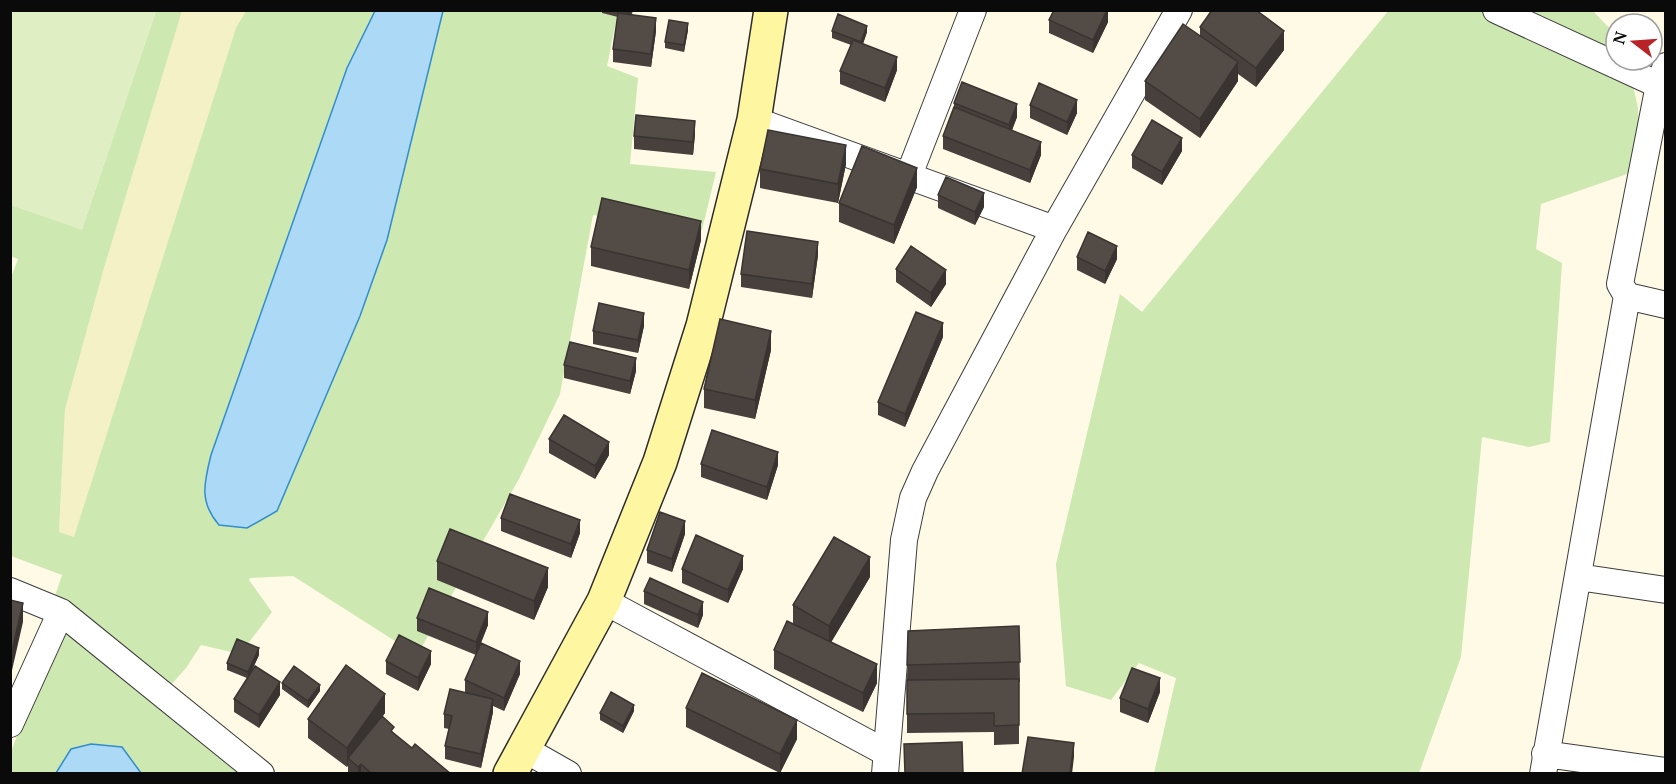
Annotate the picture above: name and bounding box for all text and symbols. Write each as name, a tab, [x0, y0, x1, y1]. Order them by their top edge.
north arrow	[1604, 12, 1664, 72]
text: N	[1607, 29, 1632, 47]

